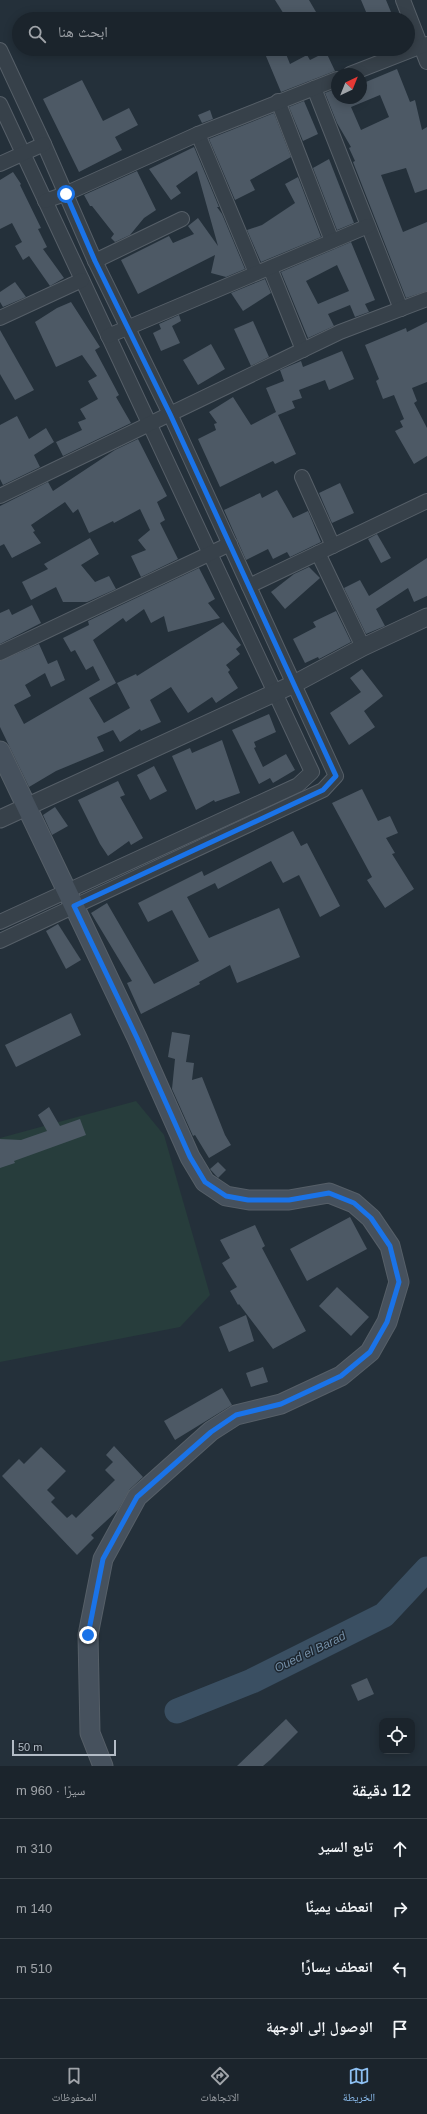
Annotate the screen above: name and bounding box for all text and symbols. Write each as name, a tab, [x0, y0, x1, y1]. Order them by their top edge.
search box	[12, 12, 415, 56]
icon: search	[26, 23, 48, 45]
text: ابحث هنا	[58, 23, 108, 40]
north arrow	[331, 68, 367, 104]
route start	[57, 185, 75, 203]
route end	[79, 1626, 97, 1644]
water label: Oued el Barad	[272, 1629, 348, 1675]
map controls	[379, 1718, 415, 1754]
button: locate	[379, 1718, 415, 1754]
scale bar	[12, 1738, 116, 1757]
text: 50 m	[18, 1741, 42, 1753]
text: 12 دقيقة	[352, 1781, 411, 1800]
text: سيرًا · 960 m	[16, 1783, 85, 1798]
text: تابع السير	[319, 1838, 373, 1855]
icon: ahead	[389, 1838, 411, 1860]
text: 310 m	[16, 1841, 52, 1856]
text: انعطف يمينًا	[305, 1898, 373, 1915]
icon: right	[389, 1898, 411, 1920]
text: 140 m	[16, 1901, 52, 1916]
text: انعطف يسارًا	[301, 1958, 373, 1975]
icon: left	[389, 1958, 411, 1980]
text: 510 m	[16, 1961, 52, 1976]
text: الوصول إلى الوجهة	[266, 2018, 373, 2035]
icon: arrive	[389, 2018, 411, 2040]
tab: المحفوظات	[52, 2065, 97, 2108]
tab: الاتجاهات	[200, 2065, 239, 2108]
tab: الخريطة	[343, 2065, 375, 2108]

